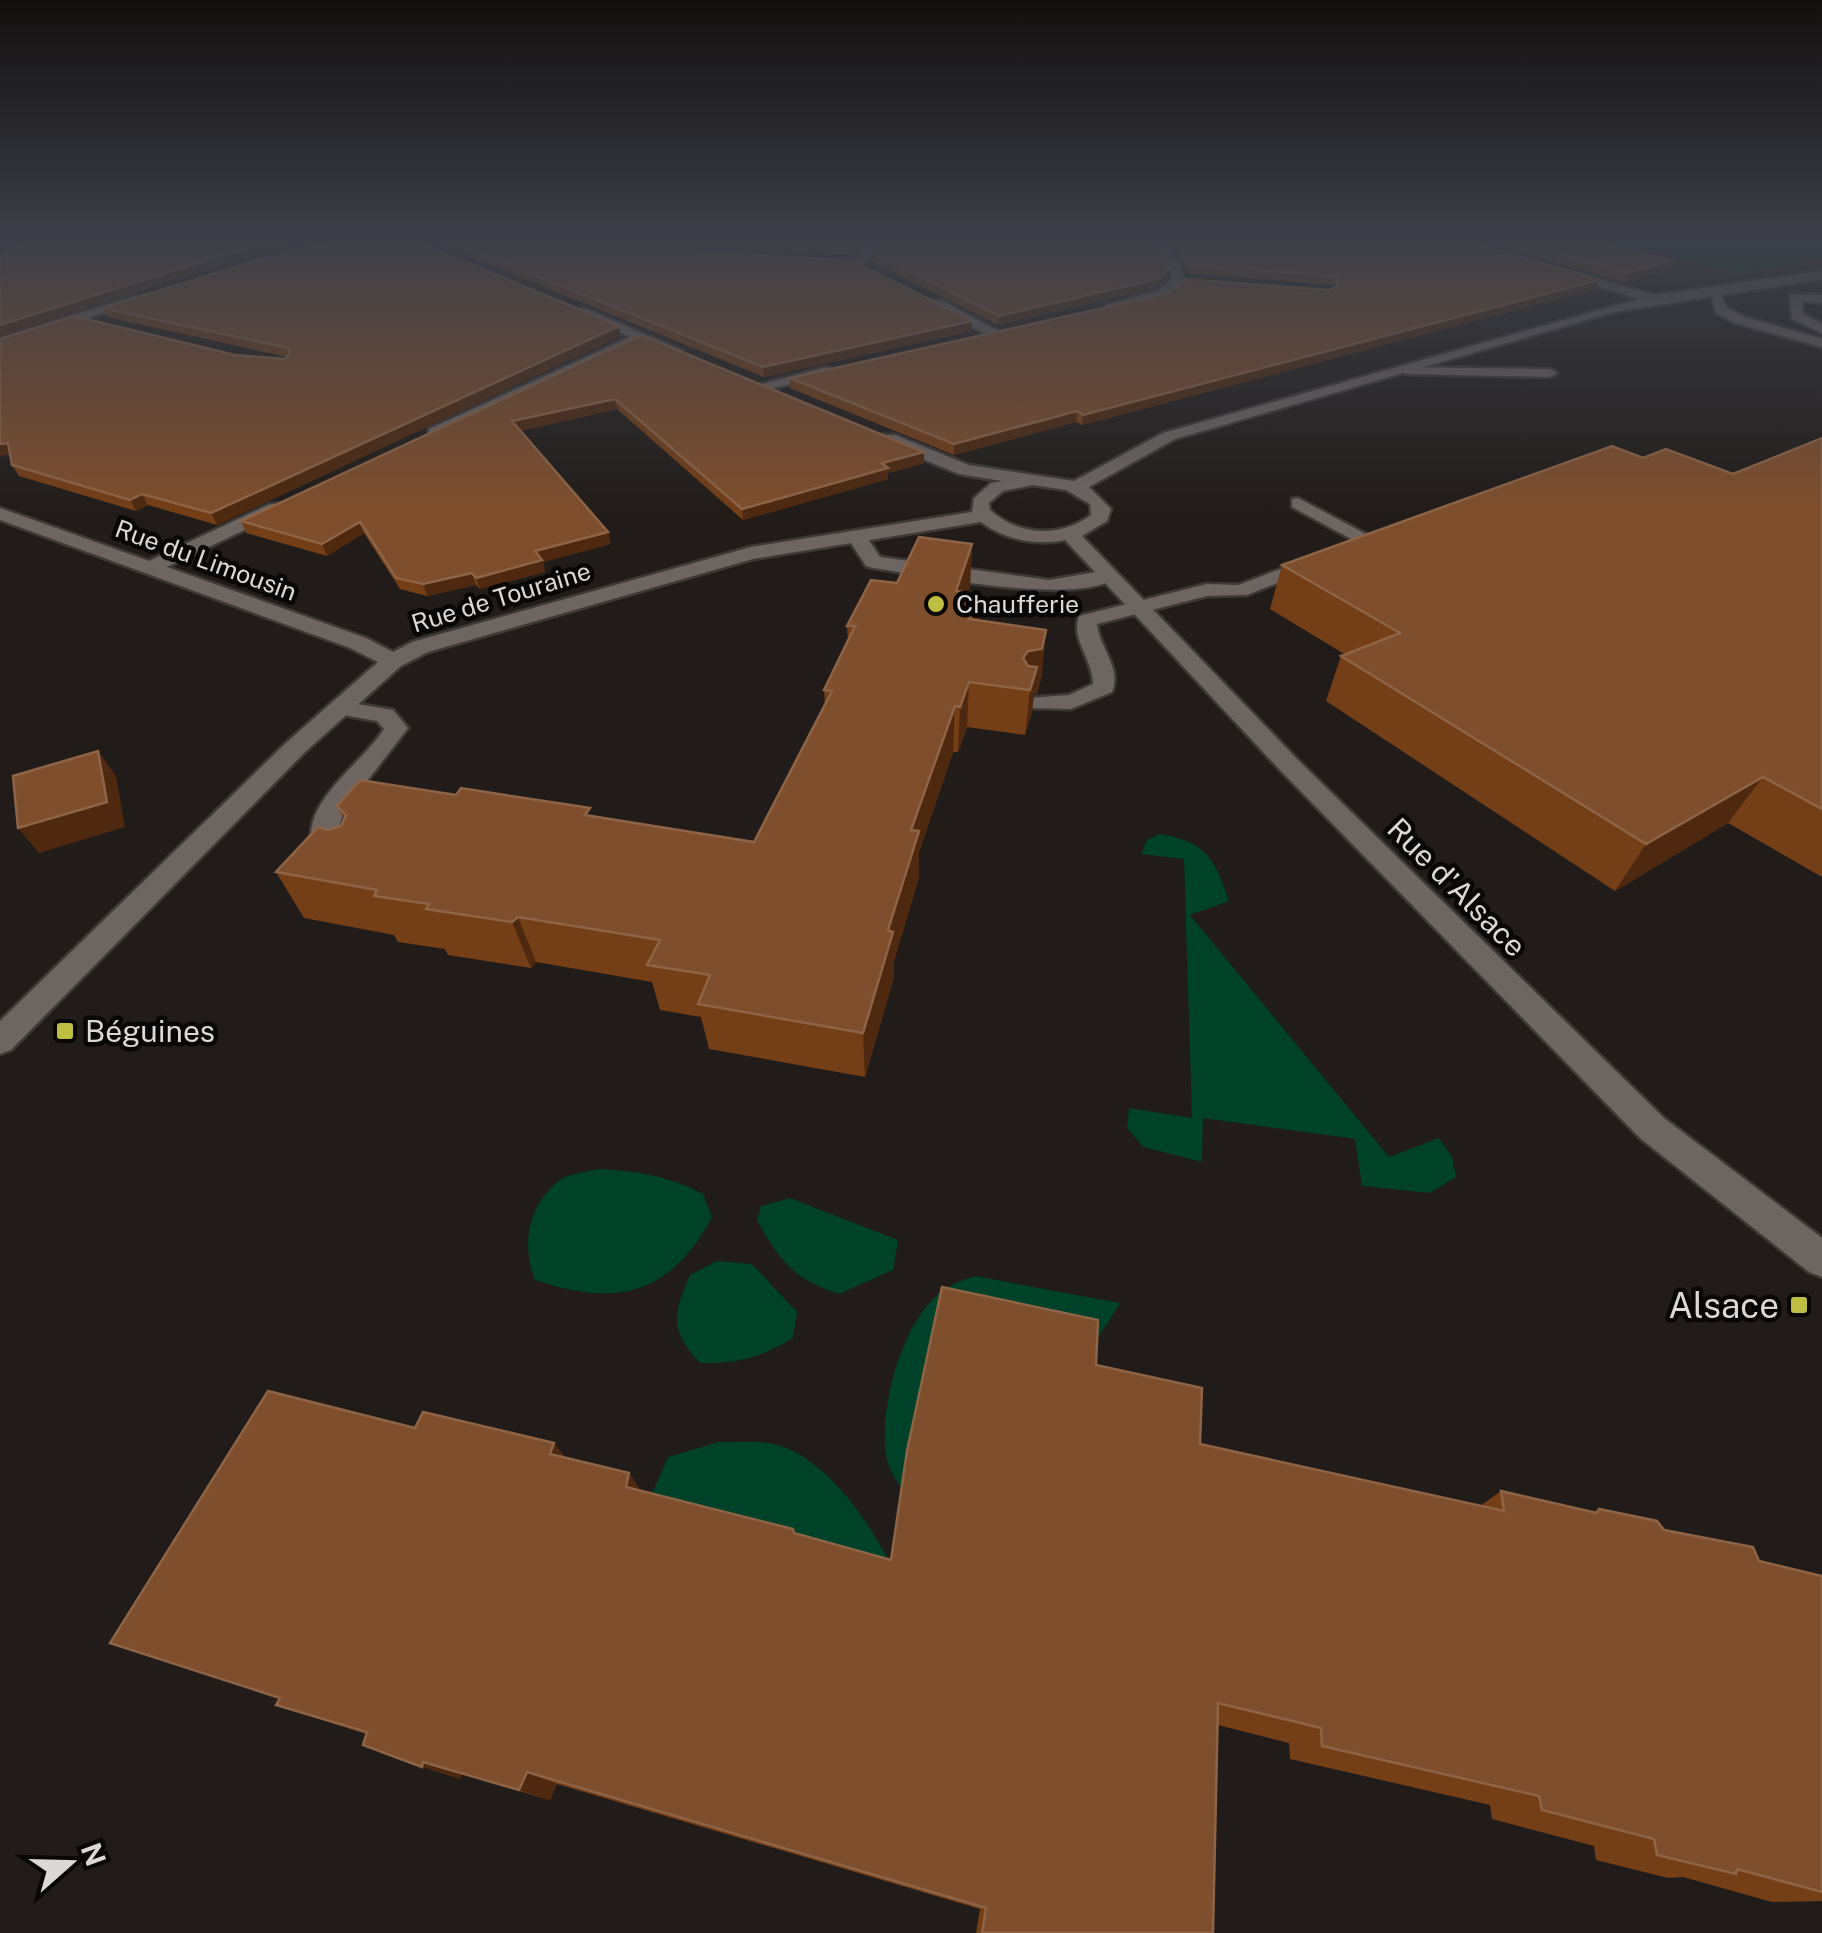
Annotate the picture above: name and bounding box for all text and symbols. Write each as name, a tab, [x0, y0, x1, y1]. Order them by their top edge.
street label: Rue du Limousin	[111, 513, 301, 607]
street label: Rue de Touraine	[408, 555, 594, 639]
place label: Chaufferie	[956, 589, 1079, 619]
marker: Chaufferie	[925, 593, 947, 615]
street label: Rue d'Alsace	[1380, 810, 1534, 964]
place label: Béguines	[85, 1013, 215, 1049]
marker: Béguines	[54, 1020, 76, 1042]
place label: Alsace	[1668, 1285, 1779, 1326]
marker: Alsace	[1788, 1294, 1810, 1316]
north arrow	[20, 1813, 120, 1913]
text: N	[75, 1838, 113, 1870]

